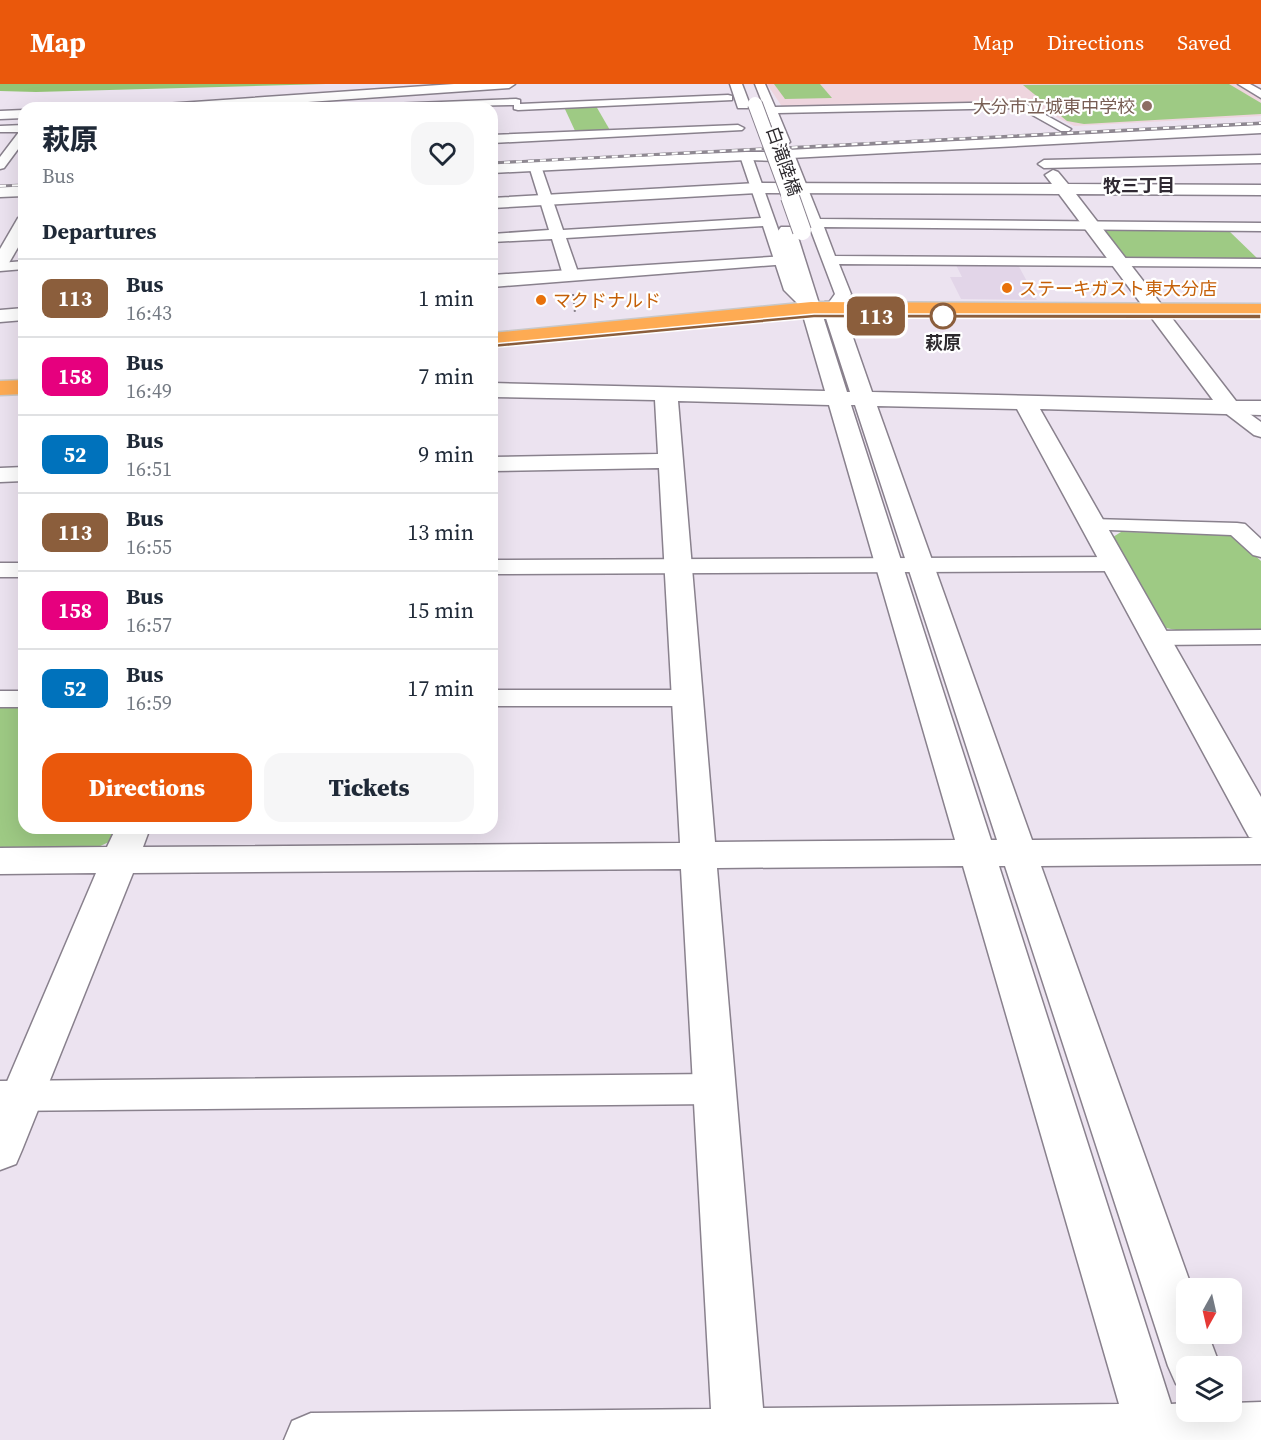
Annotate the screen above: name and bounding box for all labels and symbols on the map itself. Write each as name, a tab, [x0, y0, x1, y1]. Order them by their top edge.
place label: 大分市立城東中学校	[973, 94, 1135, 119]
marker: 大分市立城東中学校	[1140, 99, 1154, 113]
street label: 白滝陸橋	[760, 123, 808, 199]
district label: 牧三丁目	[1103, 173, 1175, 198]
place label: ステーキガスト東大分店	[1019, 276, 1217, 301]
marker: ステーキガスト東大分店	[1000, 281, 1014, 295]
place label: マクドナルド	[553, 288, 661, 313]
marker: マクドナルド	[534, 293, 548, 307]
line badge: 113	[842, 296, 910, 336]
marker: 萩原	[930, 303, 956, 329]
place label: 萩原	[925, 330, 961, 355]
north arrow	[1176, 1278, 1242, 1344]

